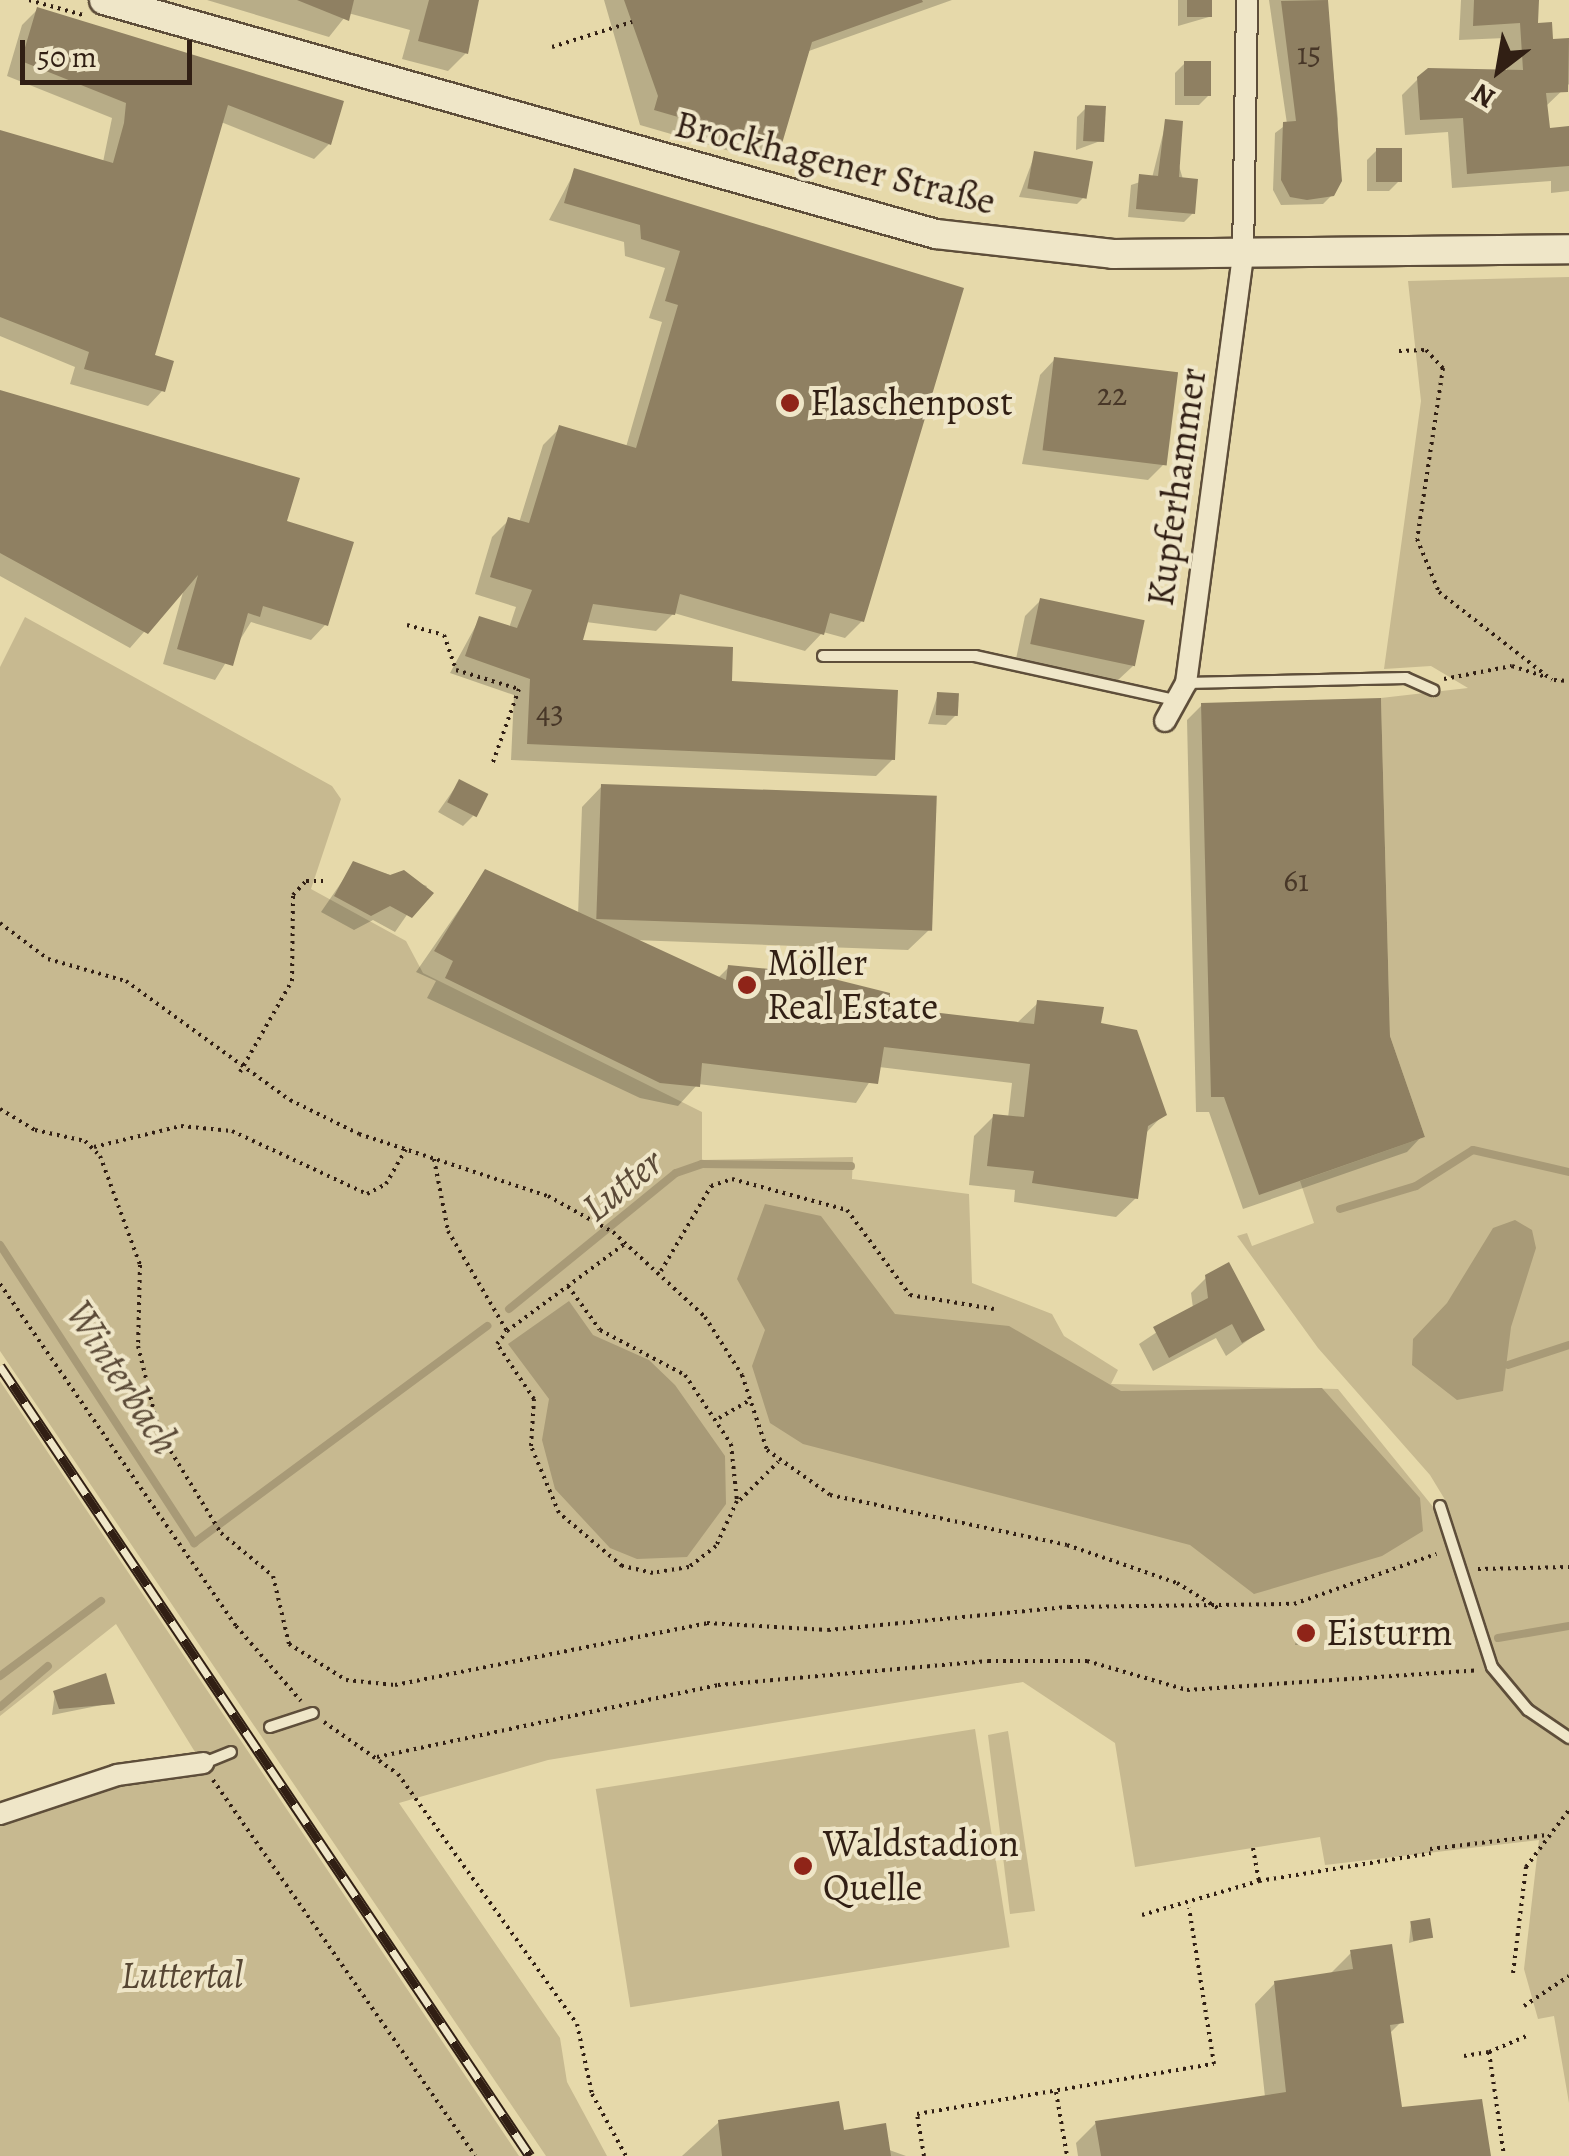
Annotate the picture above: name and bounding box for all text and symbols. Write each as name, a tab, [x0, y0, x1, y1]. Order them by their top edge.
scale bar	[25, 20, 198, 82]
north arrow	[1449, 20, 1549, 120]
house number: 15	[1297, 34, 1321, 72]
text: 50 m	[37, 37, 97, 77]
text: N	[1465, 74, 1502, 117]
street label: Brockhagener Straße	[670, 101, 1000, 225]
street label: Kupferhammer	[1138, 365, 1216, 609]
house number: 22	[1097, 375, 1127, 413]
place label: Flaschenpost	[810, 380, 1013, 426]
marker: Flaschenpost	[779, 392, 801, 414]
house number: 43	[536, 693, 564, 731]
house number: 61	[1283, 861, 1309, 899]
place label: Möller Real Estate	[767, 940, 938, 1030]
marker: Möller Real Estate	[736, 974, 758, 996]
water label: Lutter	[572, 1138, 672, 1232]
water label: Winterbach	[55, 1292, 189, 1464]
place label: Eisturm	[1326, 1610, 1453, 1656]
marker: Eisturm	[1295, 1622, 1317, 1644]
place label: Waldstadion Quelle	[823, 1821, 1019, 1910]
marker: Waldstadion Quelle	[792, 1855, 814, 1877]
park label: Luttertal	[121, 1953, 243, 1999]

